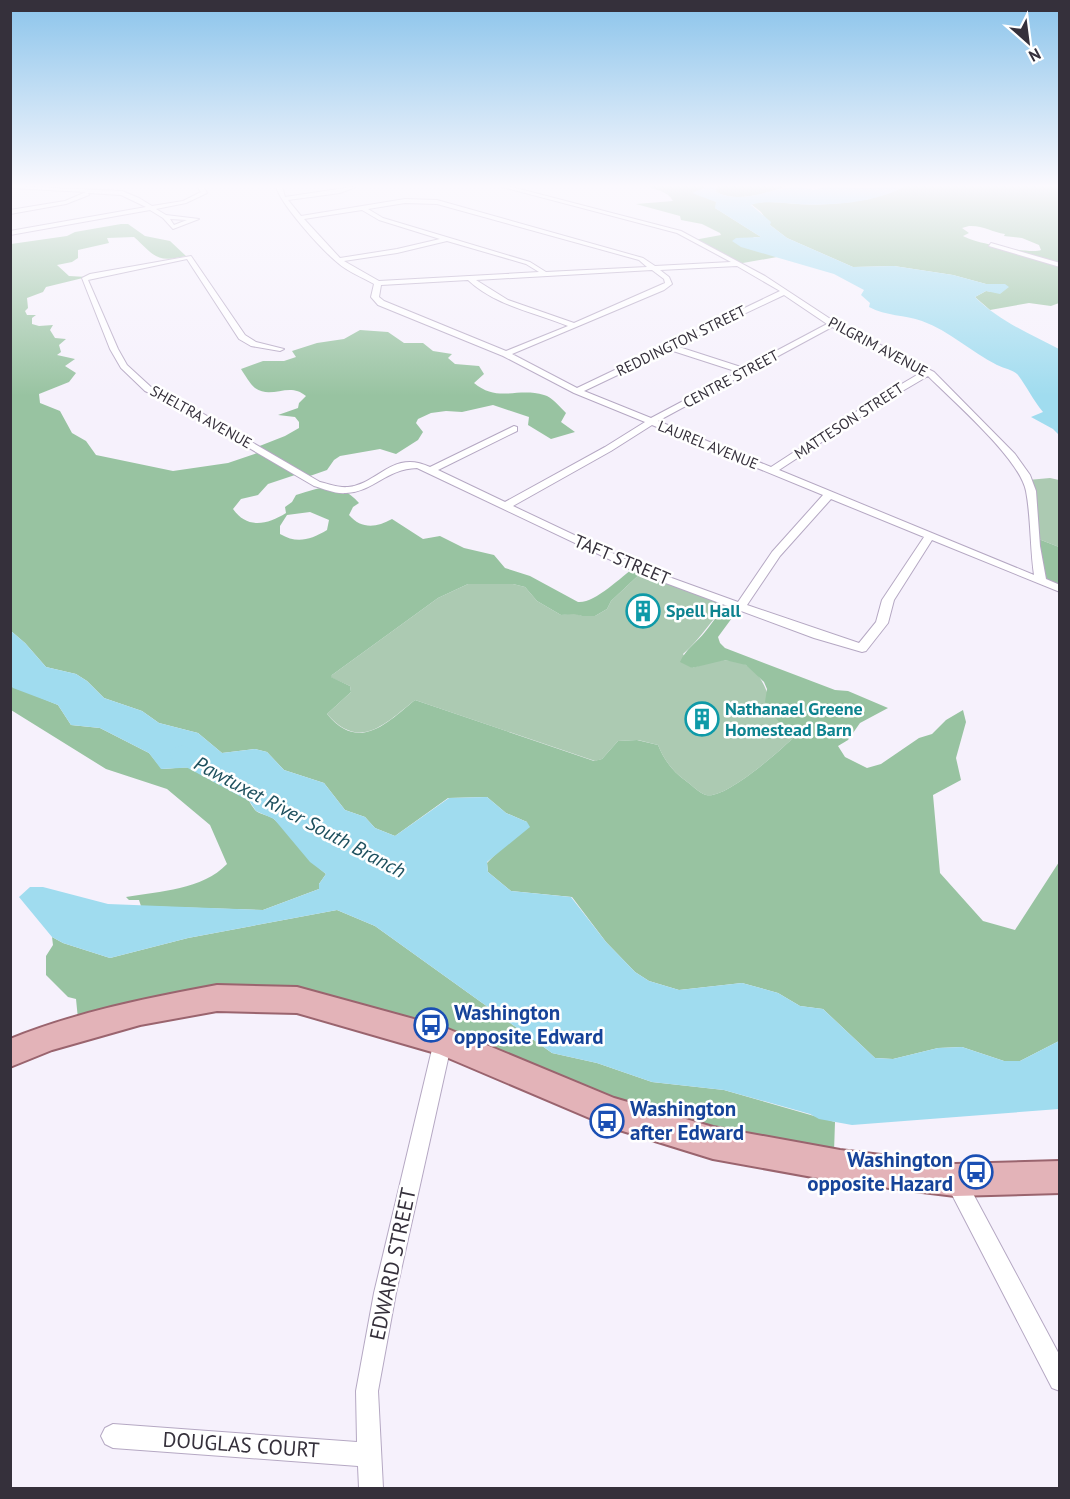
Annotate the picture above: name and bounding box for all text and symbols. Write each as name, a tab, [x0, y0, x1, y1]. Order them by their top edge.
north arrow	[998, 12, 1058, 72]
text: N	[1026, 44, 1044, 67]
street label: REDDINGTON STREET	[613, 301, 749, 380]
street label: PILGRIM AVENUE	[825, 312, 931, 381]
street label: CENTRE STREET	[680, 345, 782, 412]
street label: MATTESON STREET	[790, 378, 908, 463]
street label: SHELTRA AVENUE	[147, 381, 255, 452]
street label: LAUREL AVENUE	[655, 416, 761, 473]
street label: TAFT STREET	[571, 529, 674, 590]
building icon: Spell Hall	[625, 593, 661, 629]
place label: Spell Hall	[666, 599, 741, 622]
place label: Nathanael Greene Homestead Barn	[725, 697, 863, 741]
building icon: Nathanael Greene Homestead Barn	[684, 701, 720, 737]
water label: Pawtuxet River South Branch	[190, 750, 410, 884]
place label: Washington opposite Edward	[454, 999, 603, 1050]
bus stop icon: Washington opposite Edward	[413, 1007, 449, 1043]
place label: Washington after Edward	[630, 1095, 744, 1146]
bus stop icon: Washington after Edward	[589, 1103, 625, 1139]
place label: Washington opposite Hazard	[807, 1146, 953, 1197]
bus stop icon: Washington opposite Hazard	[958, 1154, 994, 1190]
street label: EDWARD STREET	[363, 1185, 422, 1342]
street label: DOUGLAS COURT	[162, 1426, 321, 1463]

